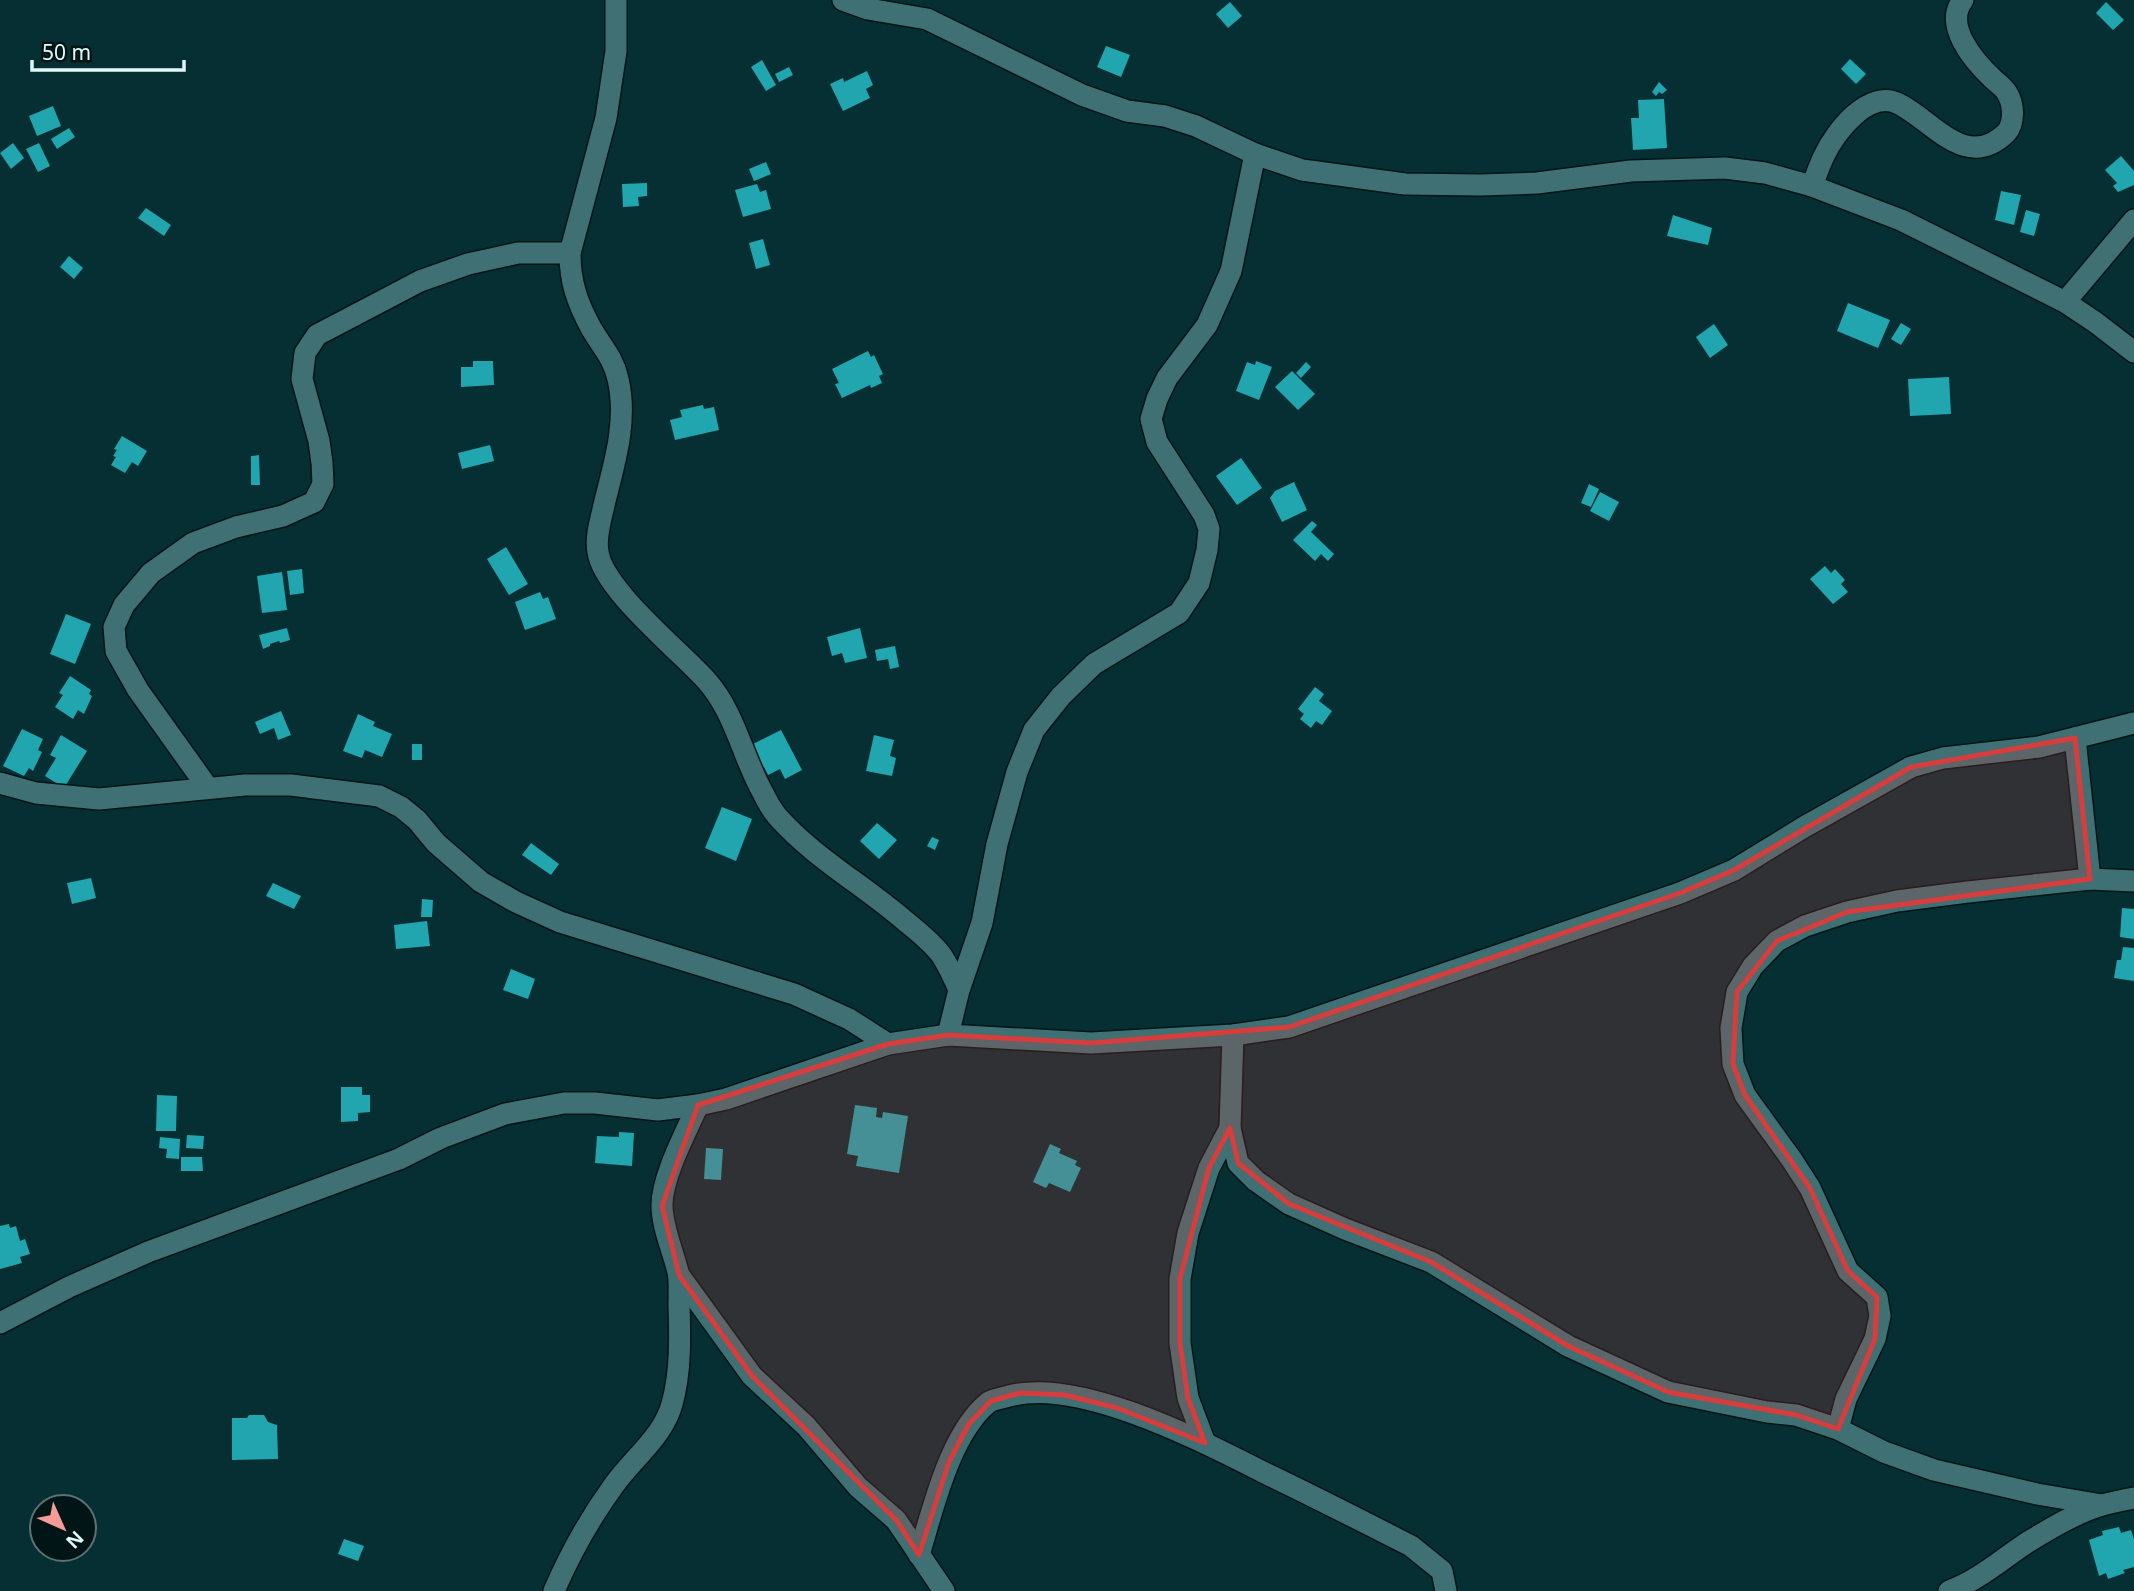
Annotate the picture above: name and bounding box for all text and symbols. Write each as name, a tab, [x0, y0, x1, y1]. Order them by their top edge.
scale bar	[32, 28, 184, 72]
text: 50 m	[42, 38, 91, 66]
north arrow	[28, 1493, 98, 1563]
text: N	[60, 1525, 90, 1555]

